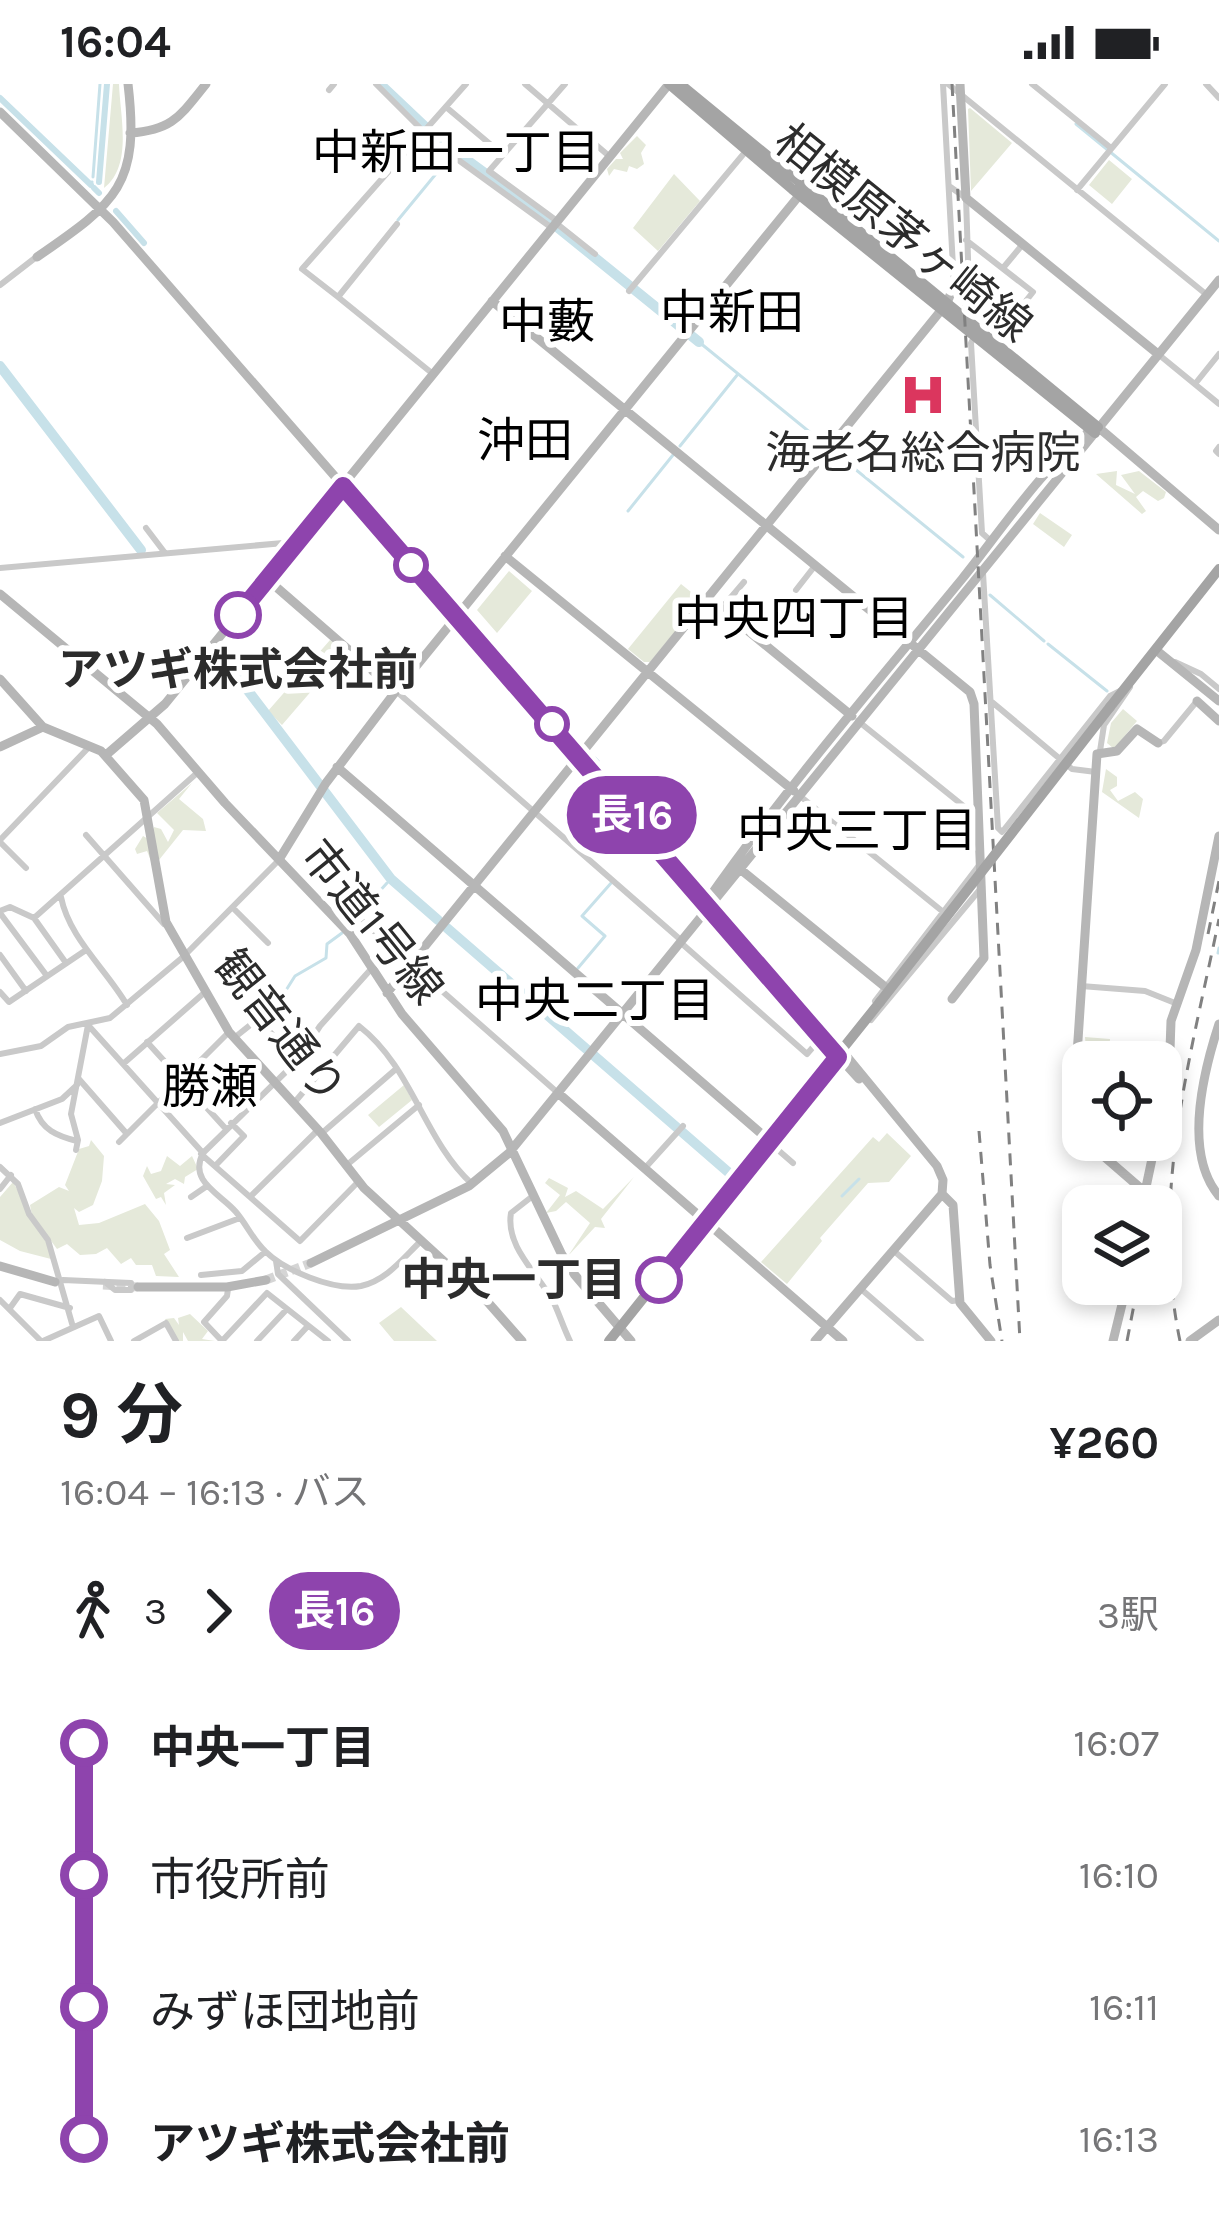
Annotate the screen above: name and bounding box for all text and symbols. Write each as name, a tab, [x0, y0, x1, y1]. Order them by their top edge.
text: 16:04	[60, 16, 171, 68]
street label: 相模原茅ヶ崎線	[764, 114, 1042, 352]
district label: 中新田一丁目	[312, 125, 600, 181]
district label: 中新田	[660, 285, 804, 341]
district label: 中藪	[499, 294, 595, 350]
hospital icon: 海老名総合病院	[898, 370, 948, 420]
district label: 沖田	[477, 413, 573, 469]
place label: 海老名総合病院	[765, 427, 1081, 479]
unlabelled marker	[395, 549, 427, 581]
district label: 中央四丁目	[674, 591, 914, 647]
marker: アツギ株式会社前	[216, 593, 260, 637]
place label: アツギ株式会社前	[58, 644, 418, 696]
unlabelled marker	[536, 708, 568, 740]
line badge: 長16	[563, 776, 701, 854]
text: 長16	[591, 790, 673, 840]
district label: 中央三丁目	[737, 803, 977, 859]
street label: 市道1号線	[290, 830, 454, 1014]
street label: 観音通り	[204, 940, 356, 1114]
district label: 中央二丁目	[475, 973, 715, 1029]
map controls	[1062, 1041, 1182, 1305]
button: locate	[1062, 1041, 1182, 1161]
district label: 勝瀬	[162, 1059, 258, 1115]
button: layers	[1062, 1185, 1182, 1305]
place label: 中央一丁目	[401, 1254, 626, 1306]
marker: 中央一丁目	[637, 1258, 681, 1302]
text: 9 分	[60, 1376, 183, 1454]
text: ¥260	[1050, 1417, 1159, 1469]
text: 16:04 – 16:13 · バス	[60, 1469, 370, 1515]
icon: walk	[60, 1578, 126, 1644]
icon: forward	[185, 1578, 251, 1644]
text: 長16	[293, 1586, 376, 1636]
text: 3	[144, 1588, 167, 1634]
text: 3駅	[1097, 1592, 1159, 1638]
text: 16:07	[1073, 1720, 1159, 1766]
text: 中央一丁目	[150, 1722, 375, 1774]
text: 16:10	[1079, 1852, 1159, 1898]
text: 市役所前	[150, 1854, 330, 1906]
text: 16:11	[1089, 1984, 1159, 2030]
text: みずほ団地前	[150, 1986, 420, 2038]
text: 16:13	[1079, 2116, 1159, 2162]
text: アツギ株式会社前	[150, 2118, 510, 2170]

